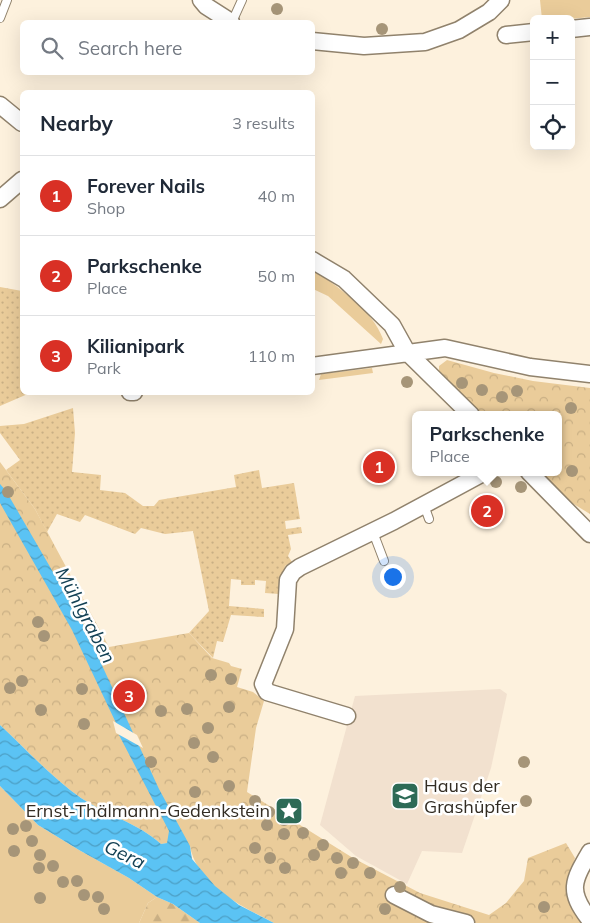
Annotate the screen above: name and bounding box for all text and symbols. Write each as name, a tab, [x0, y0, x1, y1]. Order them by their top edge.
map controls	[530, 15, 575, 150]
button: +	[530, 15, 575, 60]
search box	[20, 20, 315, 75]
icon: search	[38, 34, 66, 62]
text: Search here	[78, 36, 182, 60]
button: −	[530, 60, 575, 105]
button: locate	[530, 105, 575, 150]
text: Nearby	[40, 110, 113, 136]
text: 3 results	[232, 113, 295, 133]
text: Forever Nails	[87, 174, 205, 198]
text: 1	[51, 186, 61, 206]
text: 40 m	[258, 186, 295, 206]
text: Shop	[87, 198, 125, 218]
text: Parkschenke	[87, 254, 202, 278]
text: 2	[51, 266, 61, 286]
text: 50 m	[258, 266, 295, 286]
text: Place	[87, 278, 127, 298]
text: Kilianipark	[87, 334, 184, 358]
text: 3	[51, 346, 61, 366]
text: 110 m	[248, 346, 295, 366]
text: Park	[87, 358, 121, 378]
popup	[412, 411, 562, 476]
text: Parkschenke	[430, 422, 544, 446]
text: Place	[430, 446, 470, 466]
pin: 1	[363, 448, 395, 486]
pin: 2	[471, 492, 503, 530]
water label: Mühlgraben	[51, 563, 121, 667]
your location	[380, 564, 406, 590]
pin: 3	[113, 677, 145, 715]
place label: Haus der Grashüpfer	[424, 774, 518, 818]
school or university icon: Haus der Grashüpfer	[390, 781, 420, 811]
place icon: Ernst-Thälmann-Gedenkstein	[274, 796, 304, 826]
place label: Ernst-Thälmann-Gedenkstein	[26, 799, 270, 822]
water label: Gera	[101, 834, 149, 874]

